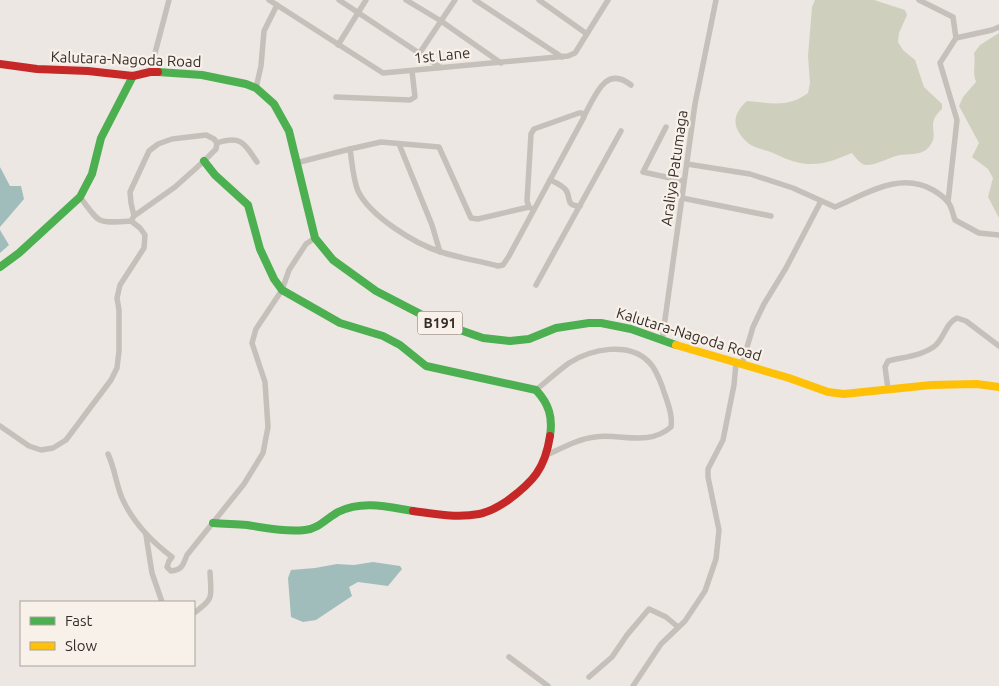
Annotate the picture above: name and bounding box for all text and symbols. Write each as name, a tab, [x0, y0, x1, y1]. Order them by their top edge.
street label: 1st Lane	[413, 44, 471, 66]
street label: Kalutara-Nagoda Road	[50, 48, 202, 70]
street label: Araliya Patumaga	[657, 109, 691, 227]
street label: Kalutara-Nagoda Road	[614, 304, 764, 364]
road number: B191	[418, 312, 462, 334]
legend	[20, 601, 195, 666]
text: Fast	[65, 612, 93, 629]
text: Slow	[65, 637, 98, 654]

